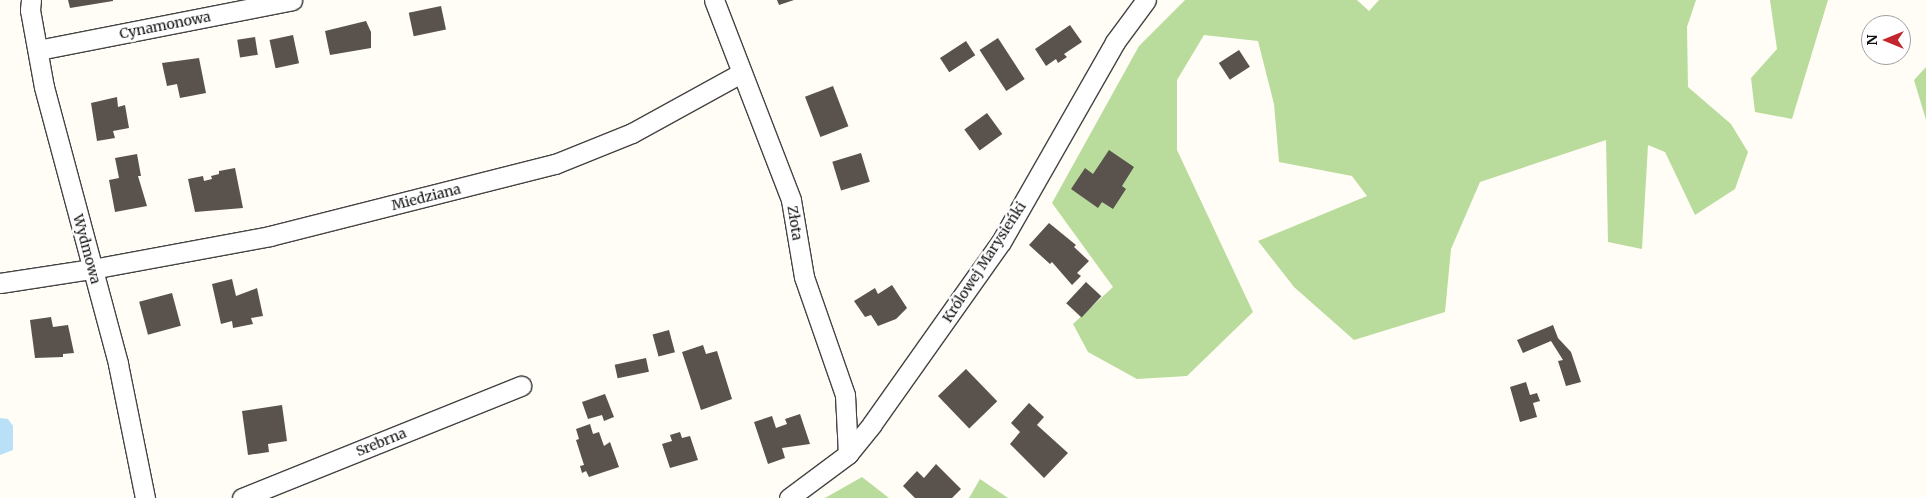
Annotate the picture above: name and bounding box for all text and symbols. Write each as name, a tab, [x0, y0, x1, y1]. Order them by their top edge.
street label: Cynamonowa	[118, 8, 212, 42]
north arrow	[1861, 15, 1911, 65]
text: N	[1863, 34, 1881, 46]
street label: Miedziana	[390, 180, 462, 214]
street label: Królowej Marysieńki	[939, 199, 1029, 325]
street label: Złota	[784, 204, 806, 242]
street label: Wydmowa	[70, 212, 104, 286]
street label: Srebrna	[353, 424, 409, 460]

